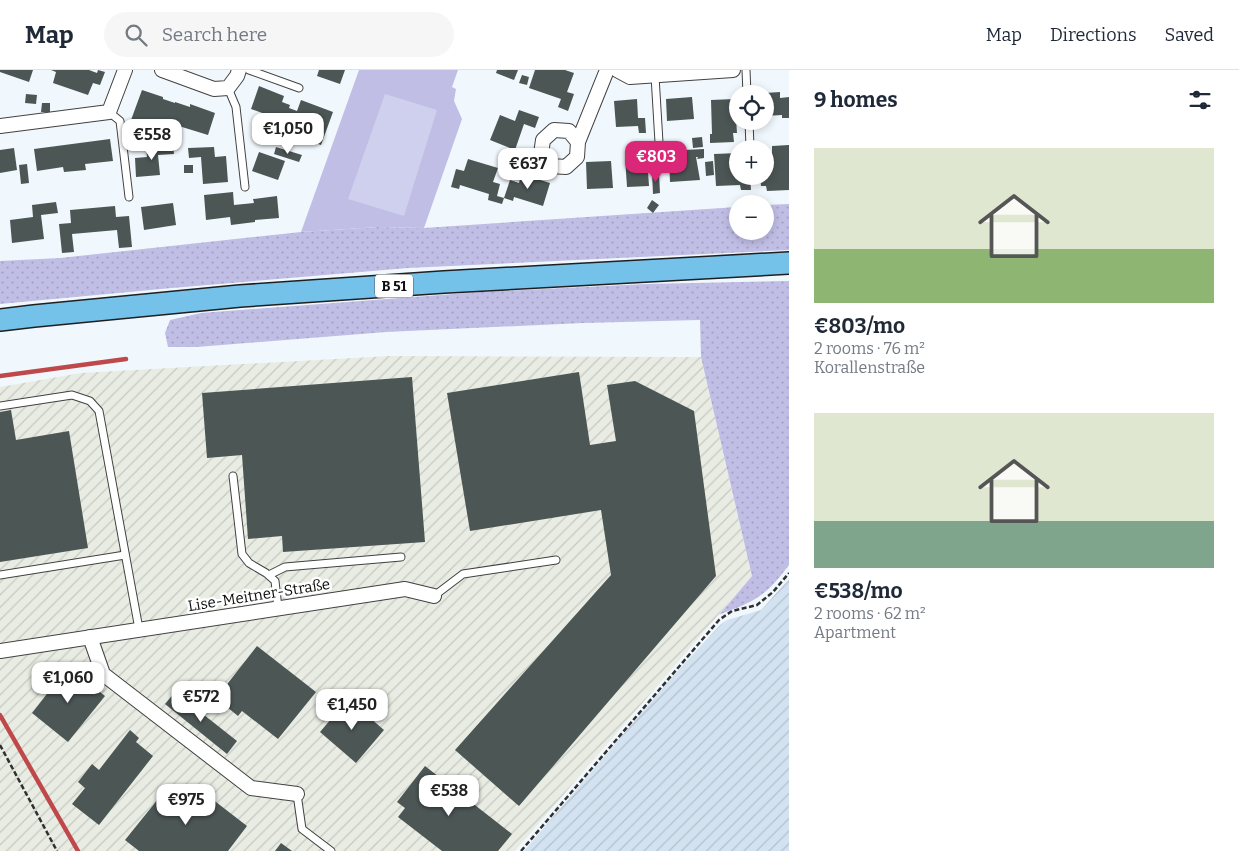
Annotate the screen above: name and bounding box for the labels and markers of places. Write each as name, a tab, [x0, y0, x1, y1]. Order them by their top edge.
pin: €1,050	[247, 112, 329, 155]
pin: €558	[122, 118, 182, 161]
pin: €803	[626, 140, 686, 183]
pin: €637	[498, 148, 558, 190]
pin: €1,060	[27, 662, 109, 704]
pin: €572	[171, 680, 231, 723]
pin: €1,450	[311, 688, 393, 731]
pin: €538	[419, 774, 479, 817]
pin: €975	[156, 784, 216, 826]

